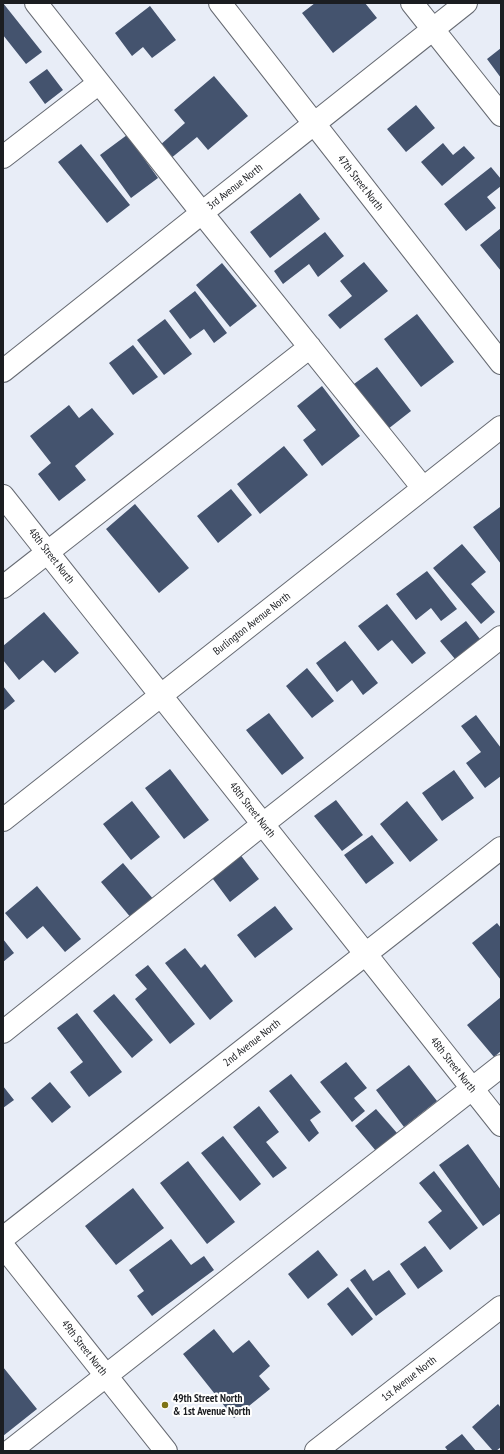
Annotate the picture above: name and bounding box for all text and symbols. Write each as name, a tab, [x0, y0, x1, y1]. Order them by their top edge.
street label: 47th Street North	[334, 153, 386, 213]
street label: 3rd Avenue North	[205, 161, 265, 213]
street label: 48th Street North	[25, 526, 77, 586]
street label: Burlington Avenue North	[211, 590, 293, 658]
street label: 48th Street North	[226, 780, 278, 840]
street label: 2nd Avenue North	[221, 1017, 283, 1069]
street label: 48th Street North	[427, 1035, 479, 1095]
street label: 49th Street North	[58, 1318, 110, 1378]
street label: 1st Avenue North	[379, 1353, 439, 1405]
place label: 49th Street North & 1st Avenue North	[173, 1392, 250, 1418]
marker: 49th Street North & 1st Avenue North	[160, 1400, 170, 1410]

